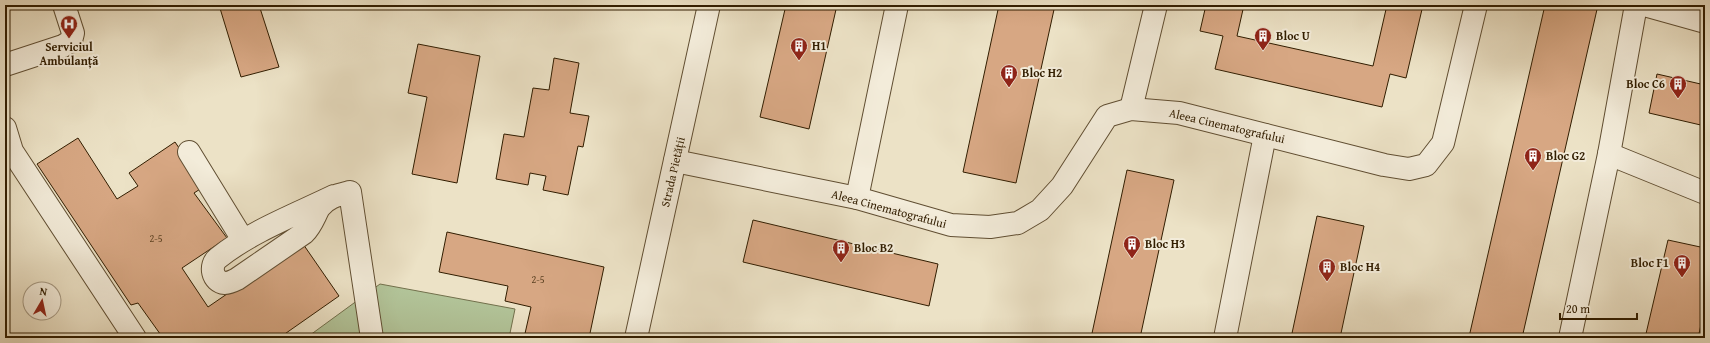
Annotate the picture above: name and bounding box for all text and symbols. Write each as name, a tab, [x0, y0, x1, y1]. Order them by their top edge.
hospital icon: Serviciul Ambulanță	[59, 14, 79, 39]
building icon: Bloc U	[1253, 26, 1273, 51]
place label: Bloc U	[1276, 27, 1310, 44]
building icon: H1	[789, 36, 809, 61]
place label: H1	[812, 37, 827, 54]
place label: Serviciul Ambulanță	[39, 38, 99, 69]
building icon: Bloc H2	[999, 63, 1019, 88]
place label: Bloc H2	[1022, 64, 1062, 81]
building icon: Bloc C6	[1668, 74, 1688, 99]
place label: Bloc C6	[1626, 75, 1665, 92]
street label: Aleea Cinematografului	[1168, 104, 1287, 147]
street label: Strada Pietății	[656, 134, 689, 209]
building icon: Bloc G2	[1523, 146, 1543, 171]
place label: Bloc G2	[1546, 147, 1585, 164]
street label: Aleea Cinematografului	[830, 185, 949, 232]
house number: 2-5	[149, 231, 163, 246]
building icon: Bloc H3	[1122, 234, 1142, 259]
place label: Bloc H3	[1145, 235, 1185, 252]
building icon: Bloc B2	[831, 238, 851, 263]
place label: Bloc B2	[854, 239, 893, 256]
building icon: Bloc F1	[1672, 253, 1692, 278]
place label: Bloc F1	[1631, 254, 1669, 271]
building icon: Bloc H4	[1317, 257, 1337, 282]
place label: Bloc H4	[1340, 258, 1380, 275]
house number: 2-5	[531, 272, 545, 287]
north arrow	[22, 281, 62, 321]
text: N	[39, 283, 49, 300]
scale bar	[1560, 295, 1637, 321]
text: 20 m	[1566, 300, 1590, 317]

